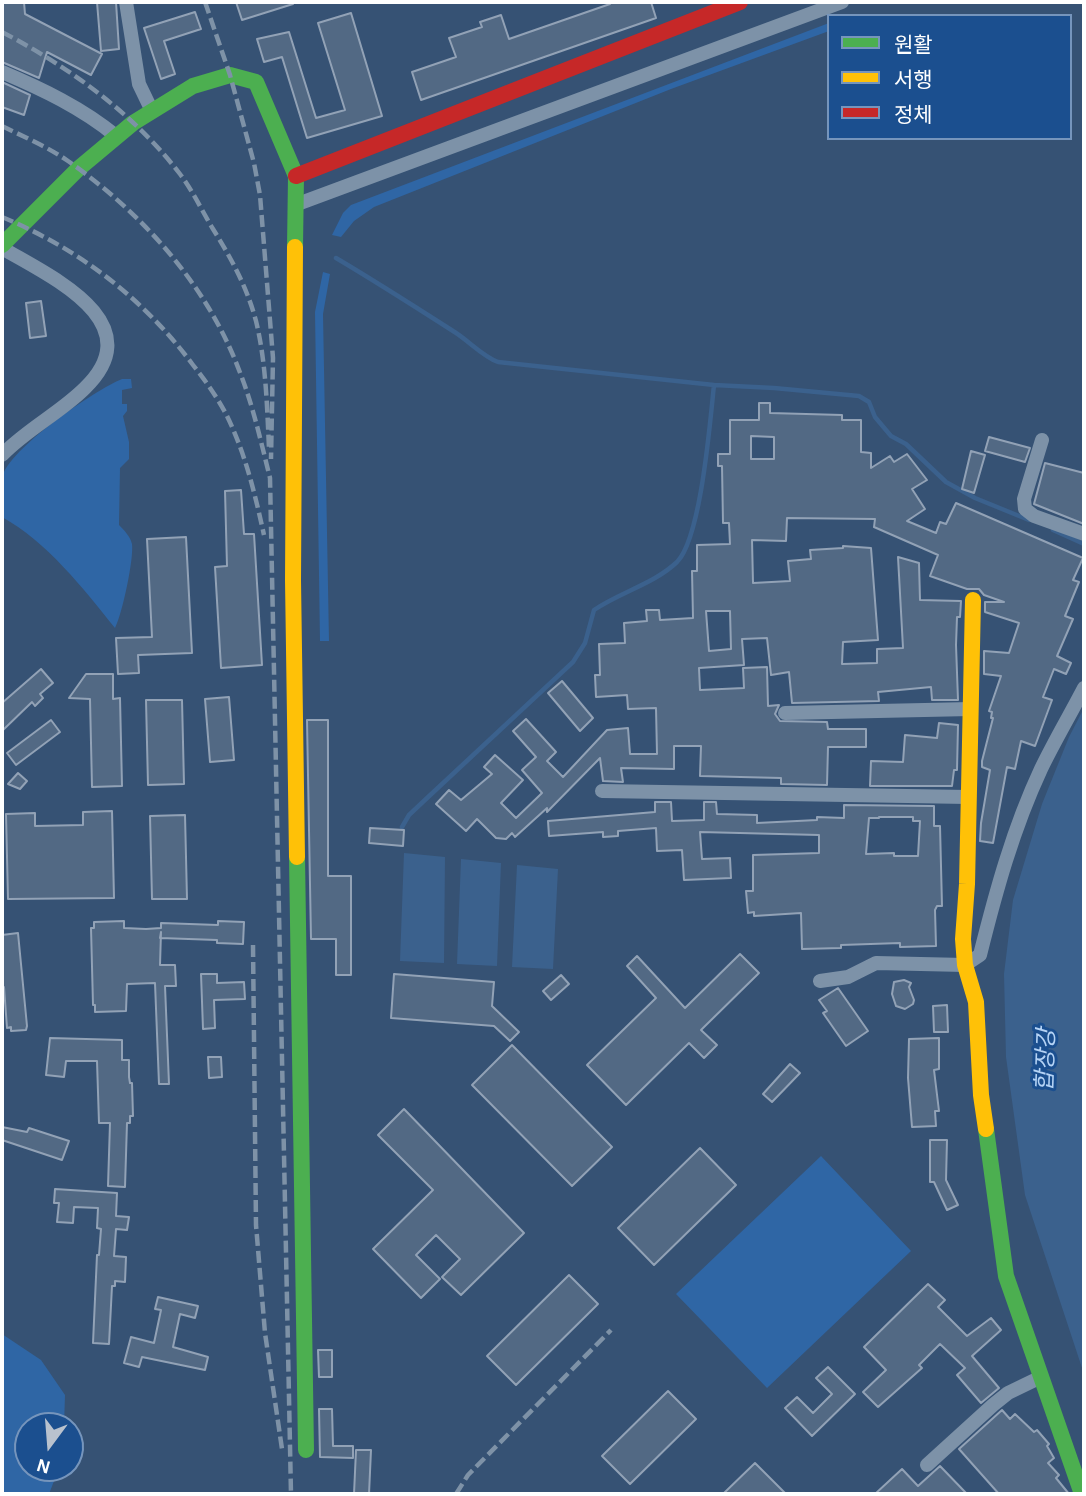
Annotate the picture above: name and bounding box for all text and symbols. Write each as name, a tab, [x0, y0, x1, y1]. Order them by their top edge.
legend	[827, 14, 1072, 140]
text: 원활	[894, 35, 933, 56]
text: 서행	[894, 70, 933, 91]
text: 정체	[894, 105, 933, 126]
water label: 합장강	[1031, 1028, 1061, 1092]
north arrow	[14, 1412, 84, 1482]
text: N	[35, 1455, 53, 1477]

